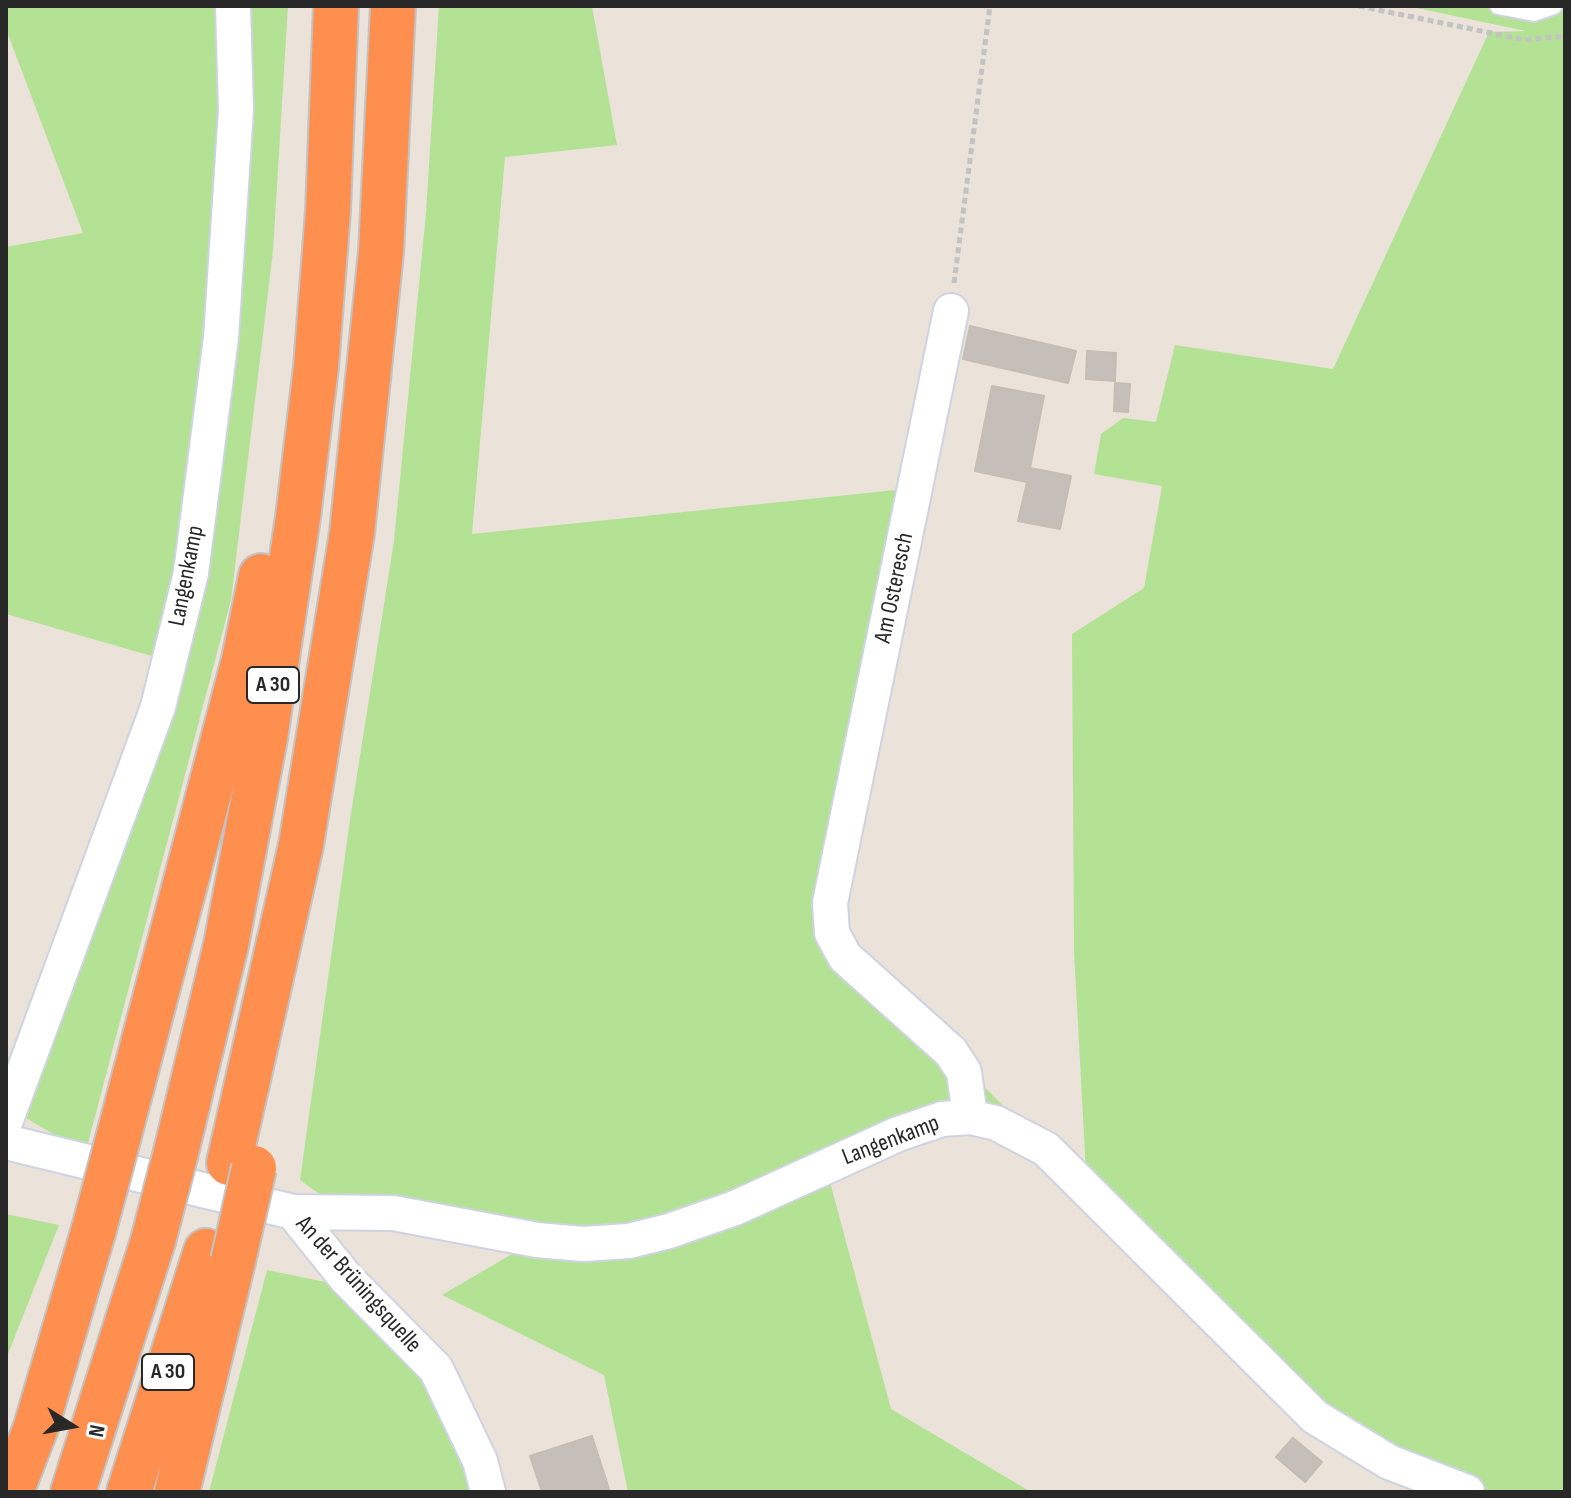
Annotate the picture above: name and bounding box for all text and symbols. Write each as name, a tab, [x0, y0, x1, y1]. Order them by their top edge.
street label: Langenkamp	[163, 523, 211, 629]
street label: Am Osteresch	[869, 530, 921, 646]
road number: A 30	[247, 667, 299, 703]
street label: Langenkamp	[838, 1109, 944, 1173]
street label: An der Brüningsquelle	[289, 1211, 427, 1359]
road number: A 30	[142, 1354, 194, 1390]
north arrow	[32, 1386, 112, 1466]
text: N	[82, 1422, 110, 1439]

